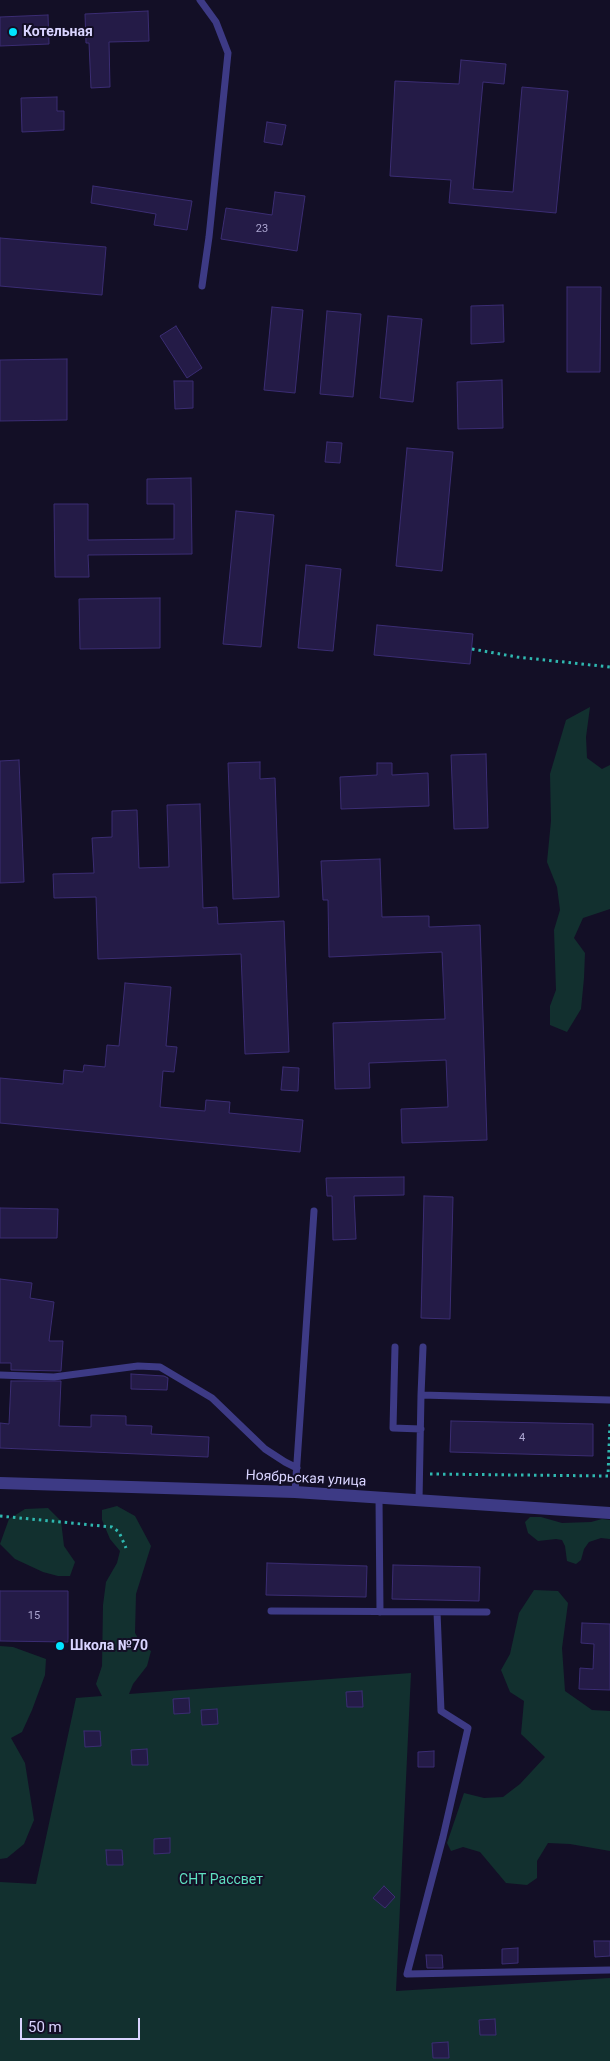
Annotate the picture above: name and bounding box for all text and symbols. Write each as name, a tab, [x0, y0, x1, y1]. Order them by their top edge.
place label: Котельная	[23, 24, 93, 40]
marker: Котельная	[7, 26, 19, 38]
house number: 23	[256, 222, 268, 236]
house number: 4	[519, 1431, 525, 1445]
street label: Ноябрьская улица	[245, 1467, 367, 1491]
house number: 15	[28, 1609, 40, 1623]
place label: Школа №70	[70, 1638, 148, 1654]
marker: Школа №70	[54, 1640, 66, 1652]
park label: СНТ Рассвет	[179, 1872, 263, 1888]
scale bar	[22, 2008, 142, 2040]
text: 50 m	[28, 2018, 62, 2036]

